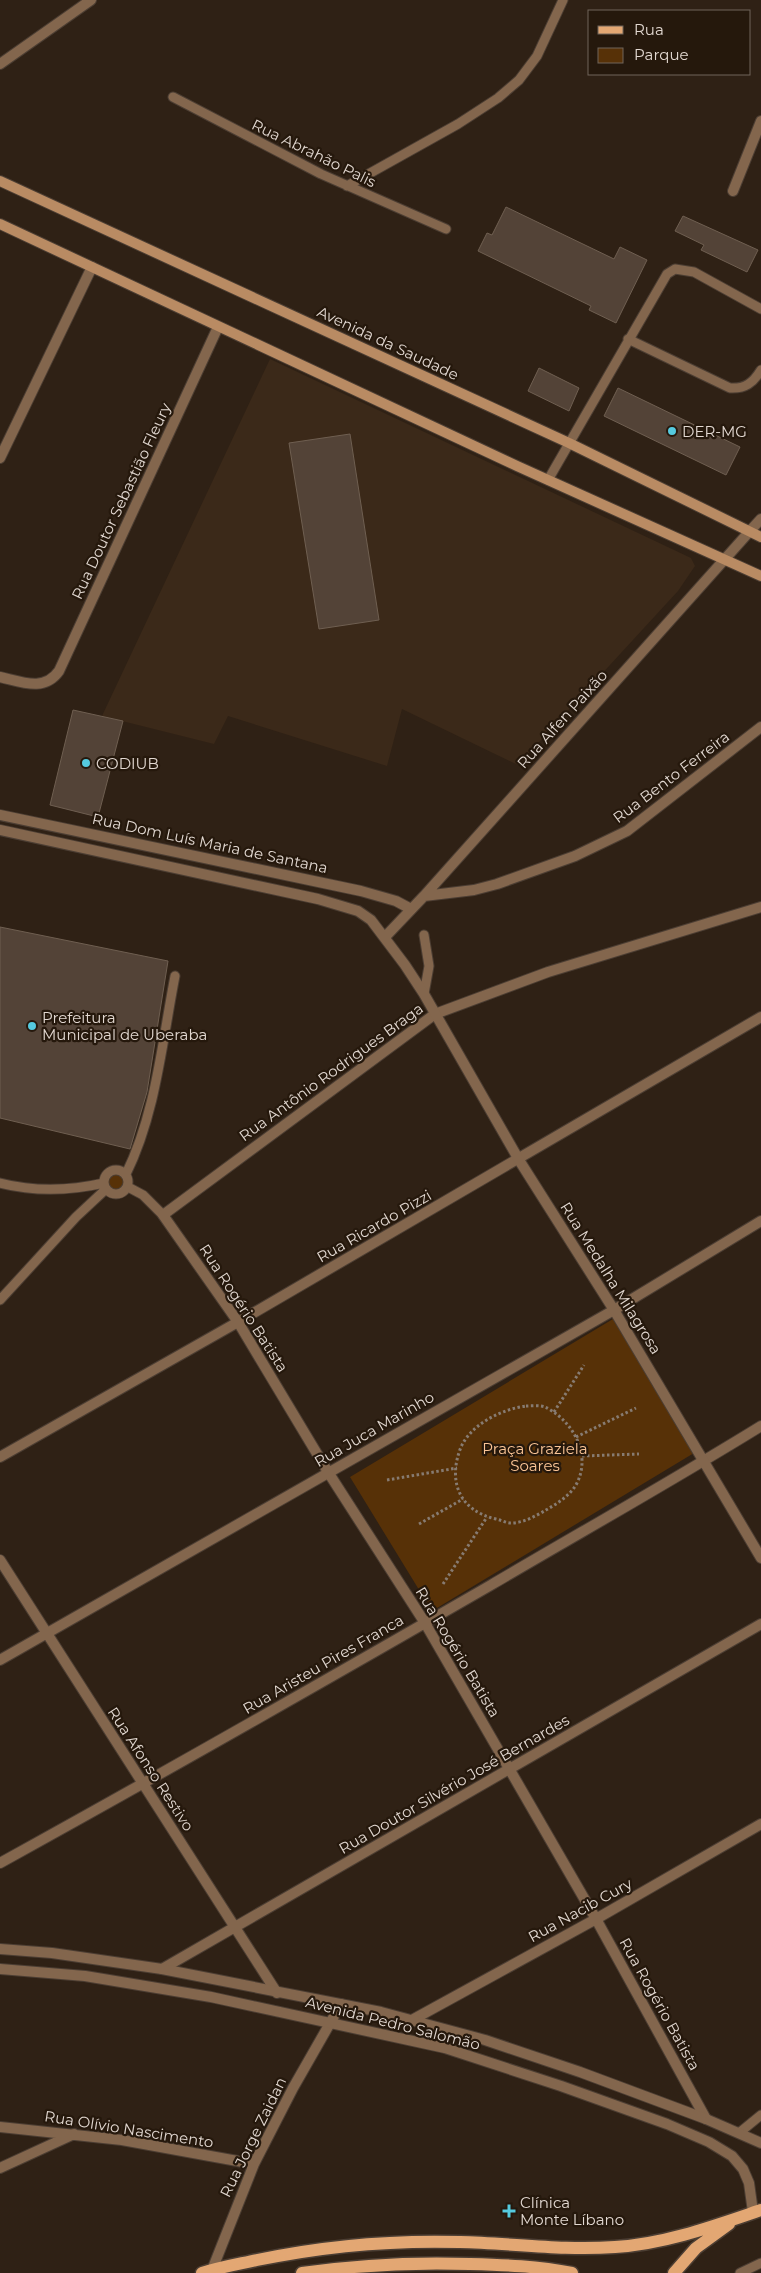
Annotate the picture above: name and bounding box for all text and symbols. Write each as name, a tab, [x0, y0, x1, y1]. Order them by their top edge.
legend	[588, 10, 751, 75]
text: Rua	[634, 20, 664, 39]
text: Parque	[634, 45, 689, 64]
street label: Rua Abrahão Palis	[249, 115, 379, 191]
street label: Avenida da Saudade	[314, 302, 462, 384]
street label: Rua Doutor Sebastião Fleury	[67, 399, 175, 602]
place label: DER-MG	[682, 422, 747, 441]
marker: DER-MG	[666, 425, 678, 437]
street label: Rua Alfen Paixão	[513, 666, 611, 772]
street label: Rua Bento Ferreira	[609, 727, 733, 827]
place label: CODIUB	[96, 754, 159, 773]
marker: CODIUB	[80, 757, 92, 769]
street label: Rua Dom Luís Maria de Santana	[90, 809, 330, 877]
street label: Rua Antônio Rodrigues Braga	[235, 999, 427, 1145]
place label: Prefeitura Municipal de Uberaba	[42, 1008, 207, 1044]
marker: Prefeitura Municipal de Uberaba	[26, 1020, 38, 1032]
street label: Rua Ricardo Pizzi	[313, 1185, 435, 1267]
street label: Rua Medalha Milagrosa	[556, 1198, 666, 1358]
street label: Rua Rogério Batista	[196, 1240, 292, 1376]
street label: Rua Juca Marinho	[311, 1387, 437, 1471]
park label: Praça Graziela Soares	[482, 1439, 588, 1475]
street label: Rua Rogério Batista	[412, 1583, 504, 1721]
street label: Rua Aristeu Pires Franca	[239, 1610, 407, 1718]
street label: Rua Afonso Restivo	[104, 1703, 198, 1835]
street label: Rua Doutor Silvério José Bernardes	[335, 1710, 573, 1858]
street label: Rua Nacib Cury	[525, 1873, 636, 1946]
street label: Rua Rogério Batista	[616, 1934, 704, 2074]
street label: Avenida Pedro Salomão	[304, 1992, 482, 2054]
street label: Rua Jorge Zaidan	[216, 2074, 290, 2200]
street label: Rua Olívio Nascimento	[43, 2106, 215, 2152]
place label: Clínica Monte Líbano	[520, 2193, 624, 2229]
marker: Clínica Monte Líbano	[502, 2204, 516, 2218]

